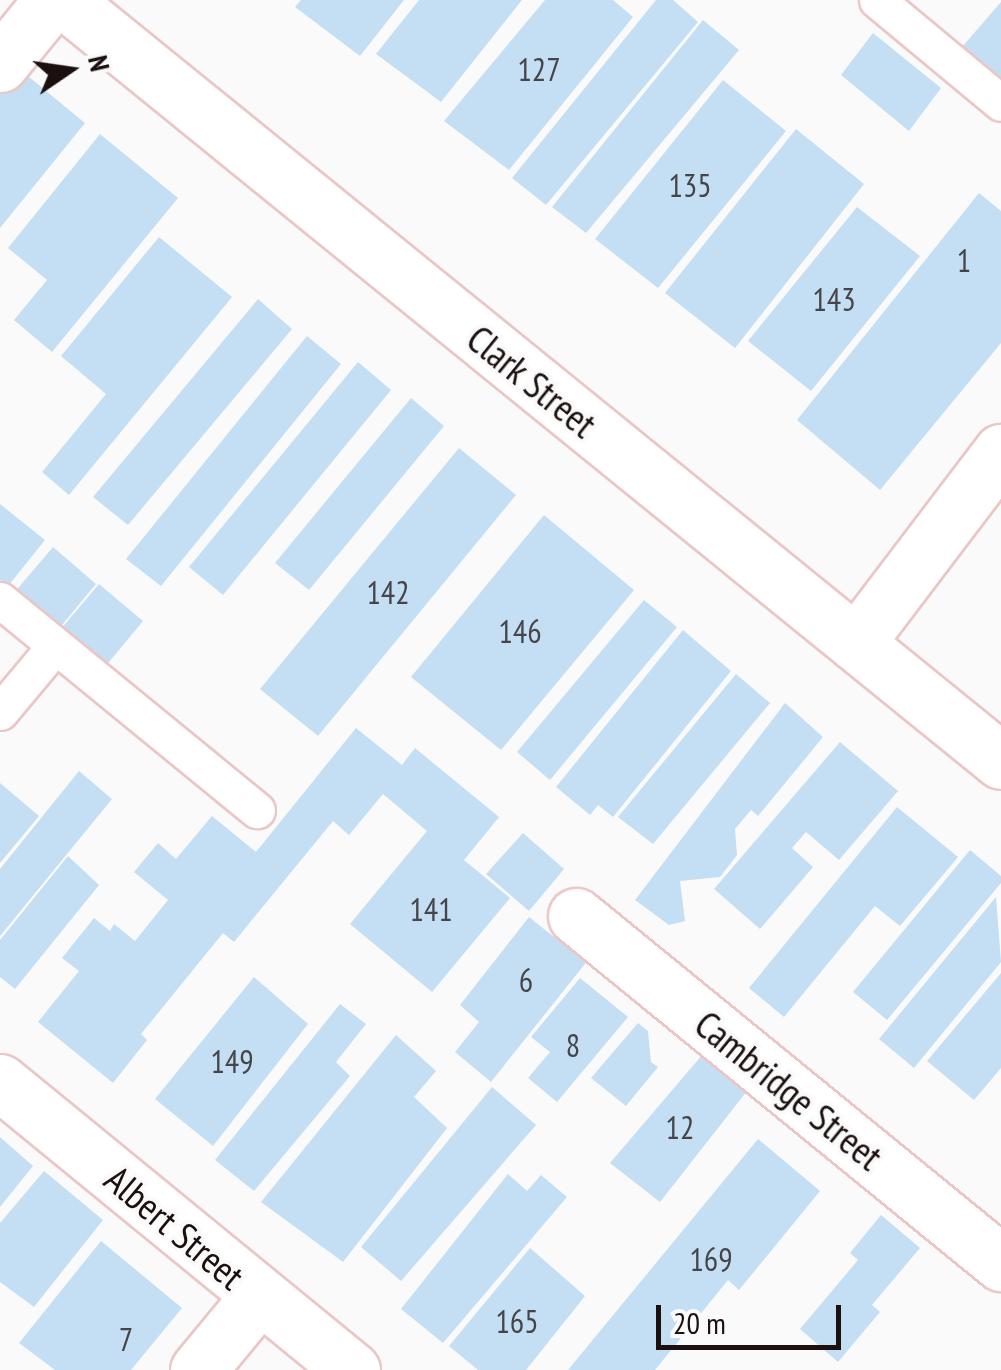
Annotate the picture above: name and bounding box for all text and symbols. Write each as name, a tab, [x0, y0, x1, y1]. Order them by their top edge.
north arrow	[20, 20, 120, 120]
house number: 127	[517, 50, 561, 88]
text: N	[80, 52, 119, 75]
house number: 135	[668, 166, 712, 204]
house number: 1	[957, 241, 971, 279]
house number: 143	[812, 280, 856, 318]
street label: Clark Street	[458, 315, 606, 447]
house number: 142	[366, 573, 410, 611]
house number: 146	[498, 612, 542, 650]
house number: 141	[409, 890, 453, 928]
house number: 6	[519, 961, 533, 999]
street label: Cambridge Street	[686, 1001, 892, 1179]
house number: 8	[566, 1026, 580, 1064]
house number: 149	[210, 1042, 254, 1080]
house number: 12	[666, 1108, 694, 1146]
street label: Albert Street	[96, 1156, 254, 1298]
house number: 169	[689, 1240, 733, 1278]
scale bar	[661, 1285, 846, 1347]
house number: 165	[495, 1302, 539, 1340]
text: 20 m	[673, 1303, 726, 1342]
house number: 7	[119, 1320, 133, 1358]

